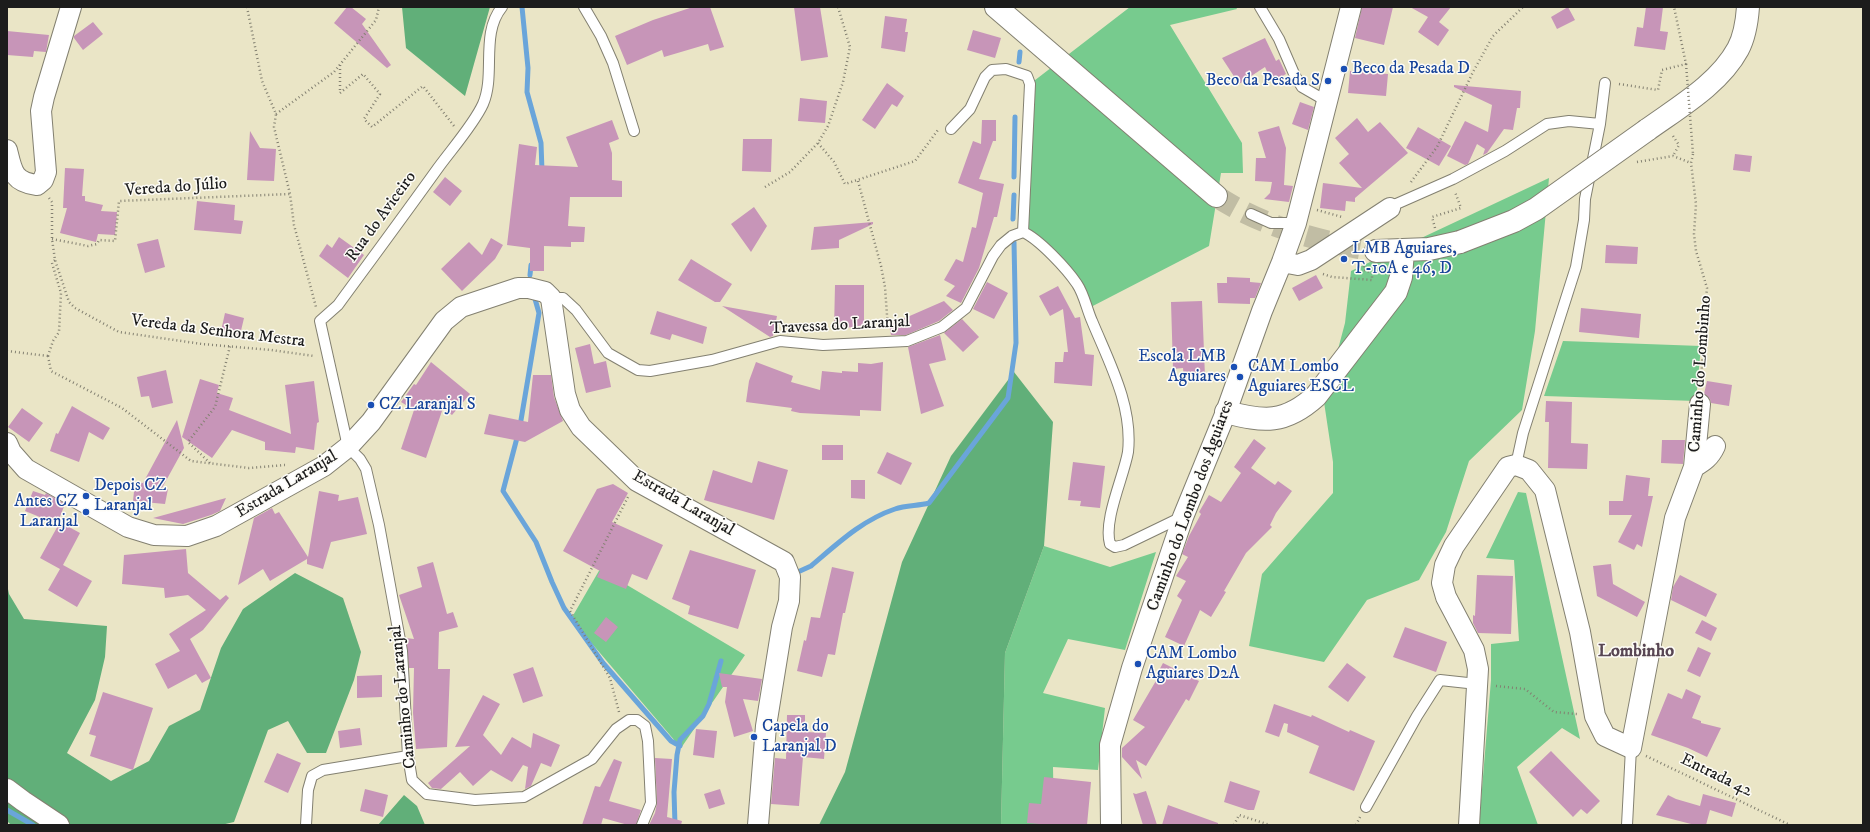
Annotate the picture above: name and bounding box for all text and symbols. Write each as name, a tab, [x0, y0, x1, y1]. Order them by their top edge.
place label: Beco da Pesada D	[1352, 59, 1470, 79]
marker: Beco da Pesada D	[1339, 64, 1349, 74]
place label: Beco da Pesada S	[1206, 71, 1320, 91]
marker: Beco da Pesada S	[1323, 76, 1333, 86]
street label: Rua do Aviceiro	[342, 168, 422, 266]
street label: Vereda do Júlio	[124, 174, 228, 202]
place label: LMB Aguiares, T-10A e 46, D	[1352, 239, 1457, 279]
marker: LMB Aguiares, T-10A e 46, D	[1339, 254, 1349, 264]
street label: Caminho do Lombinho	[1685, 295, 1717, 453]
street label: Vereda da Senhora Mestra	[130, 311, 306, 353]
street label: Travessa do Laranjal	[770, 312, 910, 340]
place label: Escola LMB Aguiares	[1138, 347, 1226, 387]
place label: CAM Lombo Aguiares ESCL	[1248, 357, 1354, 397]
marker: Escola LMB Aguiares	[1229, 362, 1239, 372]
marker: CAM Lombo Aguiares ESCL	[1235, 372, 1245, 382]
place label: CZ Laranjal S	[379, 395, 476, 415]
street label: Caminho do Lombo dos Aguiares	[1143, 398, 1239, 614]
marker: CZ Laranjal S	[366, 400, 376, 410]
street label: Estrada Laranjal	[233, 447, 341, 523]
street label: Estrada Laranjal	[628, 467, 738, 541]
place label: Depois CZ Laranjal	[94, 476, 166, 516]
marker: Depois CZ Laranjal	[81, 491, 91, 501]
place label: Antes CZ Laranjal	[14, 492, 78, 532]
marker: Antes CZ Laranjal	[81, 507, 91, 517]
street label: Caminho do Laranjal	[386, 624, 422, 770]
district label: Lombinho	[1598, 641, 1674, 663]
place label: CAM Lombo Aguiares D2A	[1146, 644, 1239, 684]
marker: CAM Lombo Aguiares D2A	[1133, 659, 1143, 669]
place label: Capela do Laranjal D	[762, 717, 837, 757]
marker: Capela do Laranjal D	[749, 732, 759, 742]
street label: Entrada 42	[1677, 750, 1755, 802]

